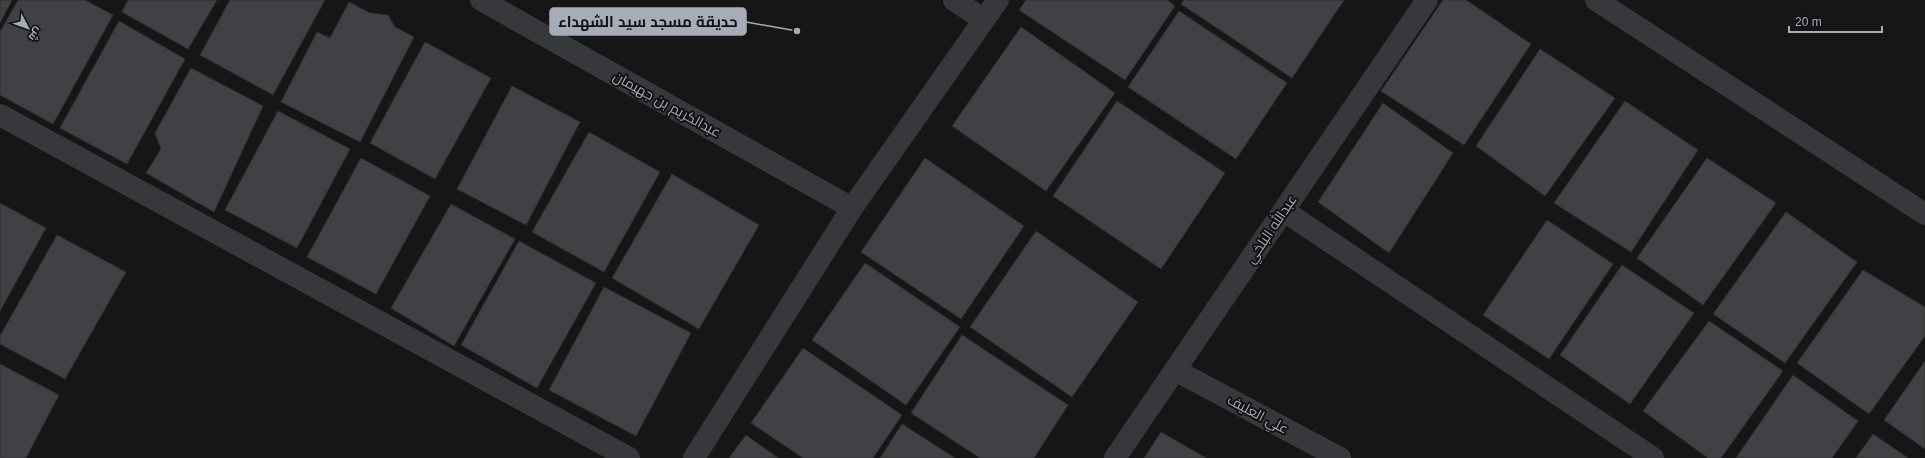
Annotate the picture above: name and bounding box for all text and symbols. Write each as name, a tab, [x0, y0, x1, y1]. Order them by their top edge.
north arrow	[8, 8, 48, 48]
callout: حديقة مسجد سيد الشهداء	[550, 8, 746, 35]
scale bar	[1789, 8, 1882, 34]
text: حديقة مسجد سيد الشهداء	[558, 13, 738, 31]
text: 20 m	[1795, 15, 1822, 29]
text: ش	[26, 25, 45, 44]
street label: عبدالكريم بن جهيمان	[610, 68, 724, 142]
street label: عبدالله البلخي	[1241, 191, 1303, 269]
street label: علي العليف	[1223, 391, 1291, 440]

